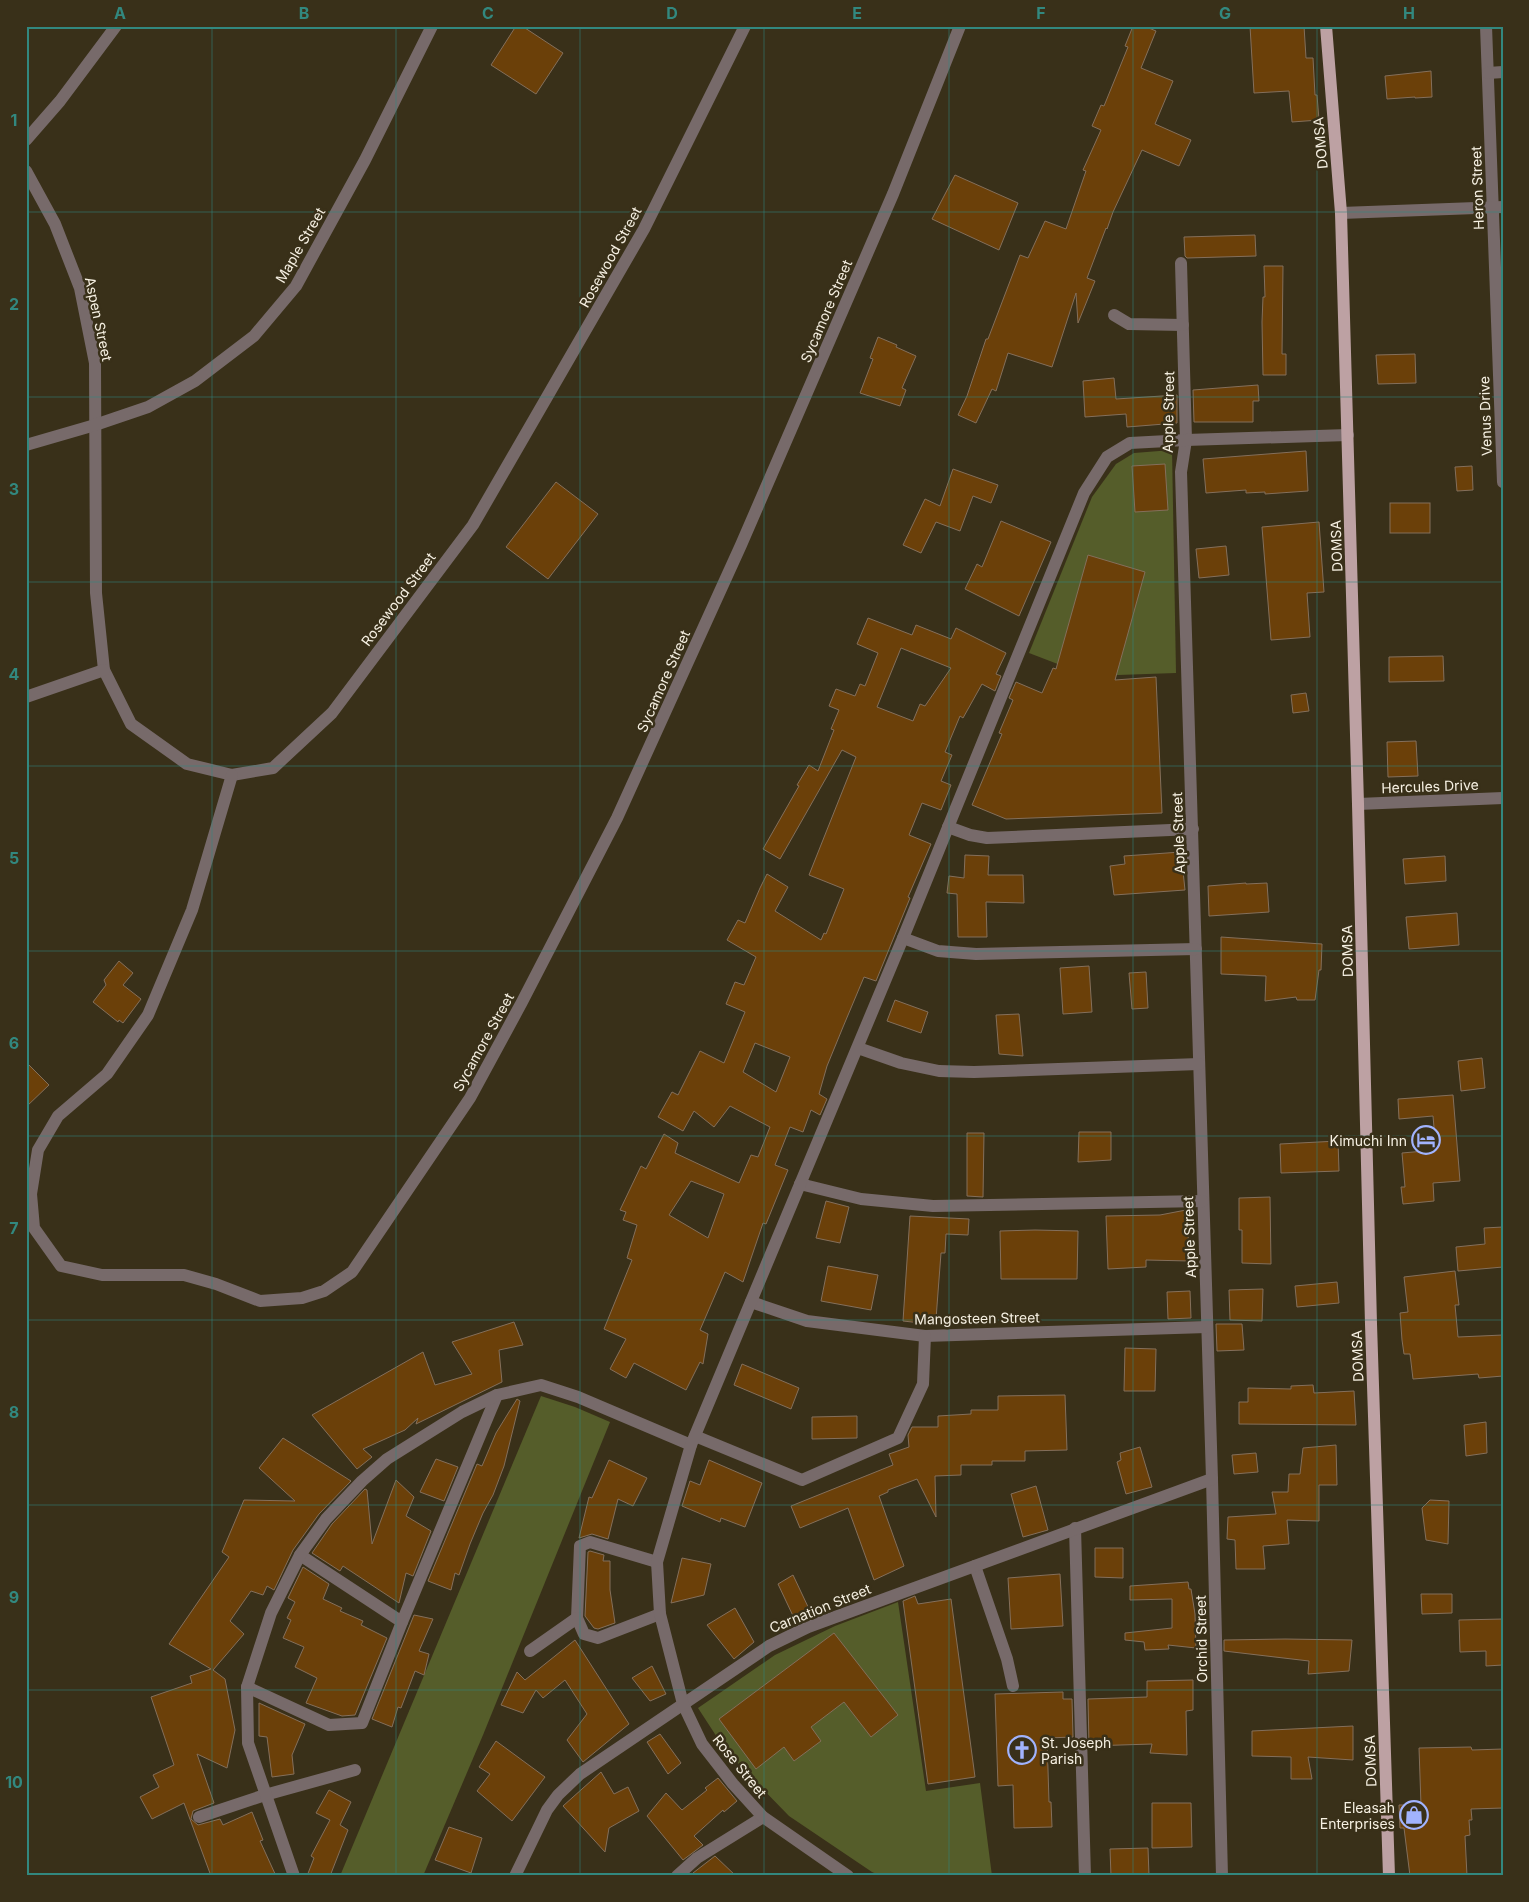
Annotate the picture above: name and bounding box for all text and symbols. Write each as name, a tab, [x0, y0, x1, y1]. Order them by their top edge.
text: A	[114, 3, 126, 23]
text: B	[299, 3, 309, 23]
text: C	[482, 3, 494, 23]
text: D	[666, 3, 678, 23]
text: E	[852, 3, 862, 23]
text: F	[1036, 3, 1046, 23]
text: G	[1219, 3, 1231, 23]
text: H	[1403, 3, 1415, 23]
text: 1	[11, 110, 17, 130]
street label: DOMSA	[1309, 116, 1331, 170]
street label: Heron Street	[1467, 145, 1487, 230]
street label: Rosewood Street	[575, 203, 645, 310]
street label: Maple Street	[272, 204, 329, 286]
street label: Sycamore Street	[797, 257, 855, 365]
street label: Aspen Street	[82, 275, 116, 363]
text: 2	[9, 294, 19, 314]
street label: Apple Street	[1159, 371, 1177, 453]
street label: Venus Drive	[1475, 376, 1495, 456]
text: 3	[9, 479, 19, 499]
street label: DOMSA	[1327, 519, 1345, 572]
street label: Rosewood Street	[357, 549, 439, 649]
street label: Sycamore Street	[633, 627, 693, 735]
text: 4	[9, 664, 20, 684]
street label: Hercules Drive	[1381, 776, 1479, 796]
street label: Apple Street	[1168, 791, 1188, 874]
text: 5	[9, 848, 19, 868]
street label: DOMSA	[1338, 924, 1356, 977]
street label: Sycamore Street	[449, 989, 517, 1094]
text: 6	[9, 1033, 19, 1053]
hotel icon: Kimuchi Inn	[1411, 1125, 1441, 1155]
place label: Kimuchi Inn	[1330, 1132, 1407, 1149]
street label: Apple Street	[1179, 1195, 1199, 1278]
text: 7	[9, 1218, 19, 1238]
street label: Mangosteen Street	[914, 1308, 1040, 1328]
street label: DOMSA	[1348, 1329, 1366, 1382]
text: 8	[9, 1402, 19, 1422]
street label: Carnation Street	[767, 1580, 874, 1636]
text: 9	[9, 1587, 19, 1607]
street label: Orchid Street	[1192, 1595, 1210, 1683]
street label: Rose Street	[709, 1731, 771, 1801]
place label: St. Joseph Parish	[1041, 1734, 1111, 1767]
street label: DOMSA	[1361, 1734, 1379, 1787]
church icon: St. Joseph Parish	[1007, 1735, 1037, 1765]
text: 10	[5, 1772, 23, 1792]
place label: Eleasah Enterprises	[1320, 1799, 1395, 1832]
shop icon: Eleasah Enterprises	[1399, 1800, 1429, 1830]

